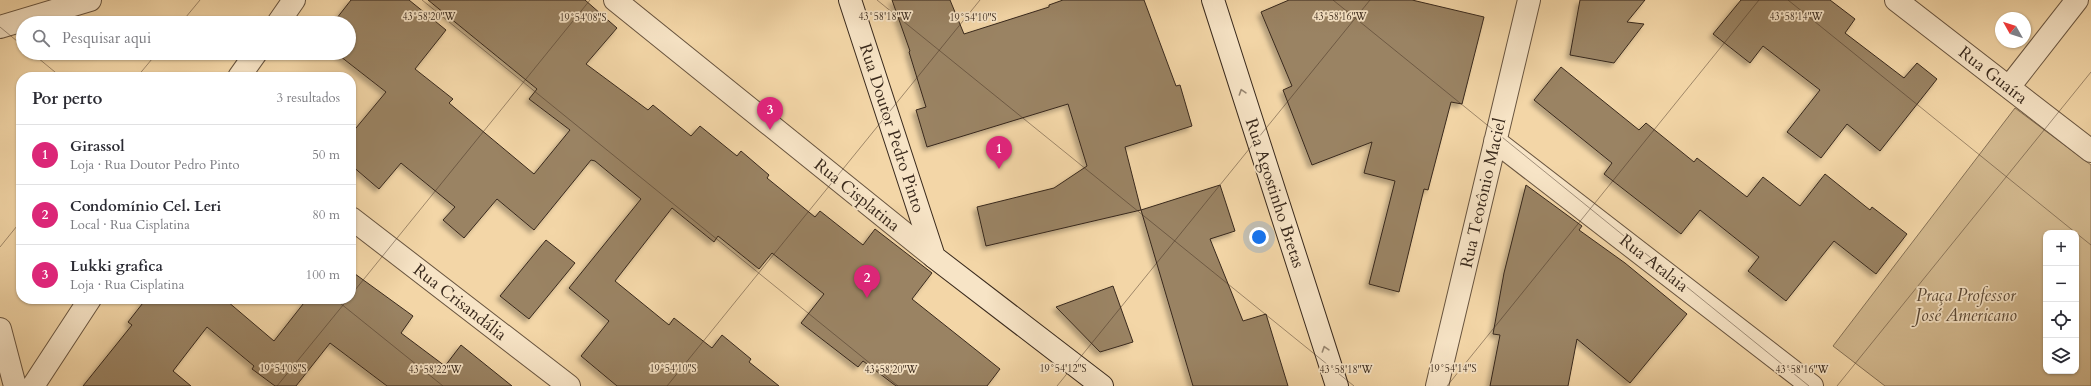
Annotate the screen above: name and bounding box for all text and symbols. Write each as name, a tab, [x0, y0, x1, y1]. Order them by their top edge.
text: 43°58'20"W	[402, 10, 457, 24]
text: 43°58'18"W	[858, 10, 913, 24]
text: 43°58'16"W	[1313, 10, 1368, 24]
text: 43°58'14"W	[1769, 10, 1824, 24]
text: 19°54'08"S	[559, 11, 607, 25]
text: 19°54'10"S	[949, 11, 997, 25]
north arrow	[1995, 12, 2031, 48]
search box	[16, 16, 356, 60]
icon: search	[30, 27, 52, 49]
text: Pesquisar aqui	[62, 28, 151, 48]
street label: Rua Doutor Pedro Pinto	[854, 41, 930, 215]
street label: Rua Guaíra	[1954, 41, 2033, 110]
text: Por perto	[32, 87, 102, 110]
one-way arrow	[1238, 88, 1247, 95]
text: 3 resultados	[276, 89, 340, 107]
pin: 3	[757, 97, 783, 130]
street label: Rua Agostinho Bretas	[1240, 115, 1310, 271]
street label: Rua Teotônio Maciel	[1455, 115, 1512, 270]
text: Girassol	[70, 136, 125, 156]
pin: 1	[986, 136, 1012, 169]
text: 1	[42, 146, 48, 164]
text: 50 m	[312, 146, 340, 164]
street label: Rua Cisplatina	[809, 153, 905, 237]
text: Loja · Rua Doutor Pedro Pinto	[70, 156, 239, 174]
text: Condomínio Cel. Leri	[70, 196, 221, 216]
text: 2	[42, 206, 48, 224]
text: 80 m	[312, 206, 340, 224]
text: Local · Rua Cisplatina	[70, 216, 190, 234]
your location	[1249, 227, 1269, 247]
street label: Rua Atalaia	[1615, 229, 1694, 298]
map controls	[2043, 230, 2079, 374]
button: +	[2043, 230, 2079, 266]
text: Lukki grafica	[70, 256, 163, 276]
street label: Rua Crisandália	[409, 258, 512, 346]
pin: 2	[854, 265, 880, 298]
text: 3	[42, 266, 48, 284]
text: 100 m	[306, 266, 340, 284]
button: −	[2043, 266, 2079, 302]
text: Loja · Rua Cisplatina	[70, 276, 184, 294]
park label: Praça Professor José Americano	[1911, 284, 2017, 327]
button: locate	[2043, 302, 2079, 338]
button: layers	[2043, 338, 2079, 374]
one-way arrow	[1321, 346, 1330, 353]
text: 19°54'08"S	[259, 362, 307, 376]
text: 19°54'10"S	[649, 362, 697, 376]
text: 19°54'12"S	[1039, 362, 1087, 376]
text: 19°54'14"S	[1429, 362, 1477, 376]
text: 43°58'22"W	[408, 363, 463, 377]
text: 43°58'20"W	[864, 363, 919, 377]
text: 43°58'18"W	[1319, 363, 1374, 377]
text: 43°58'16"W	[1775, 363, 1830, 377]

